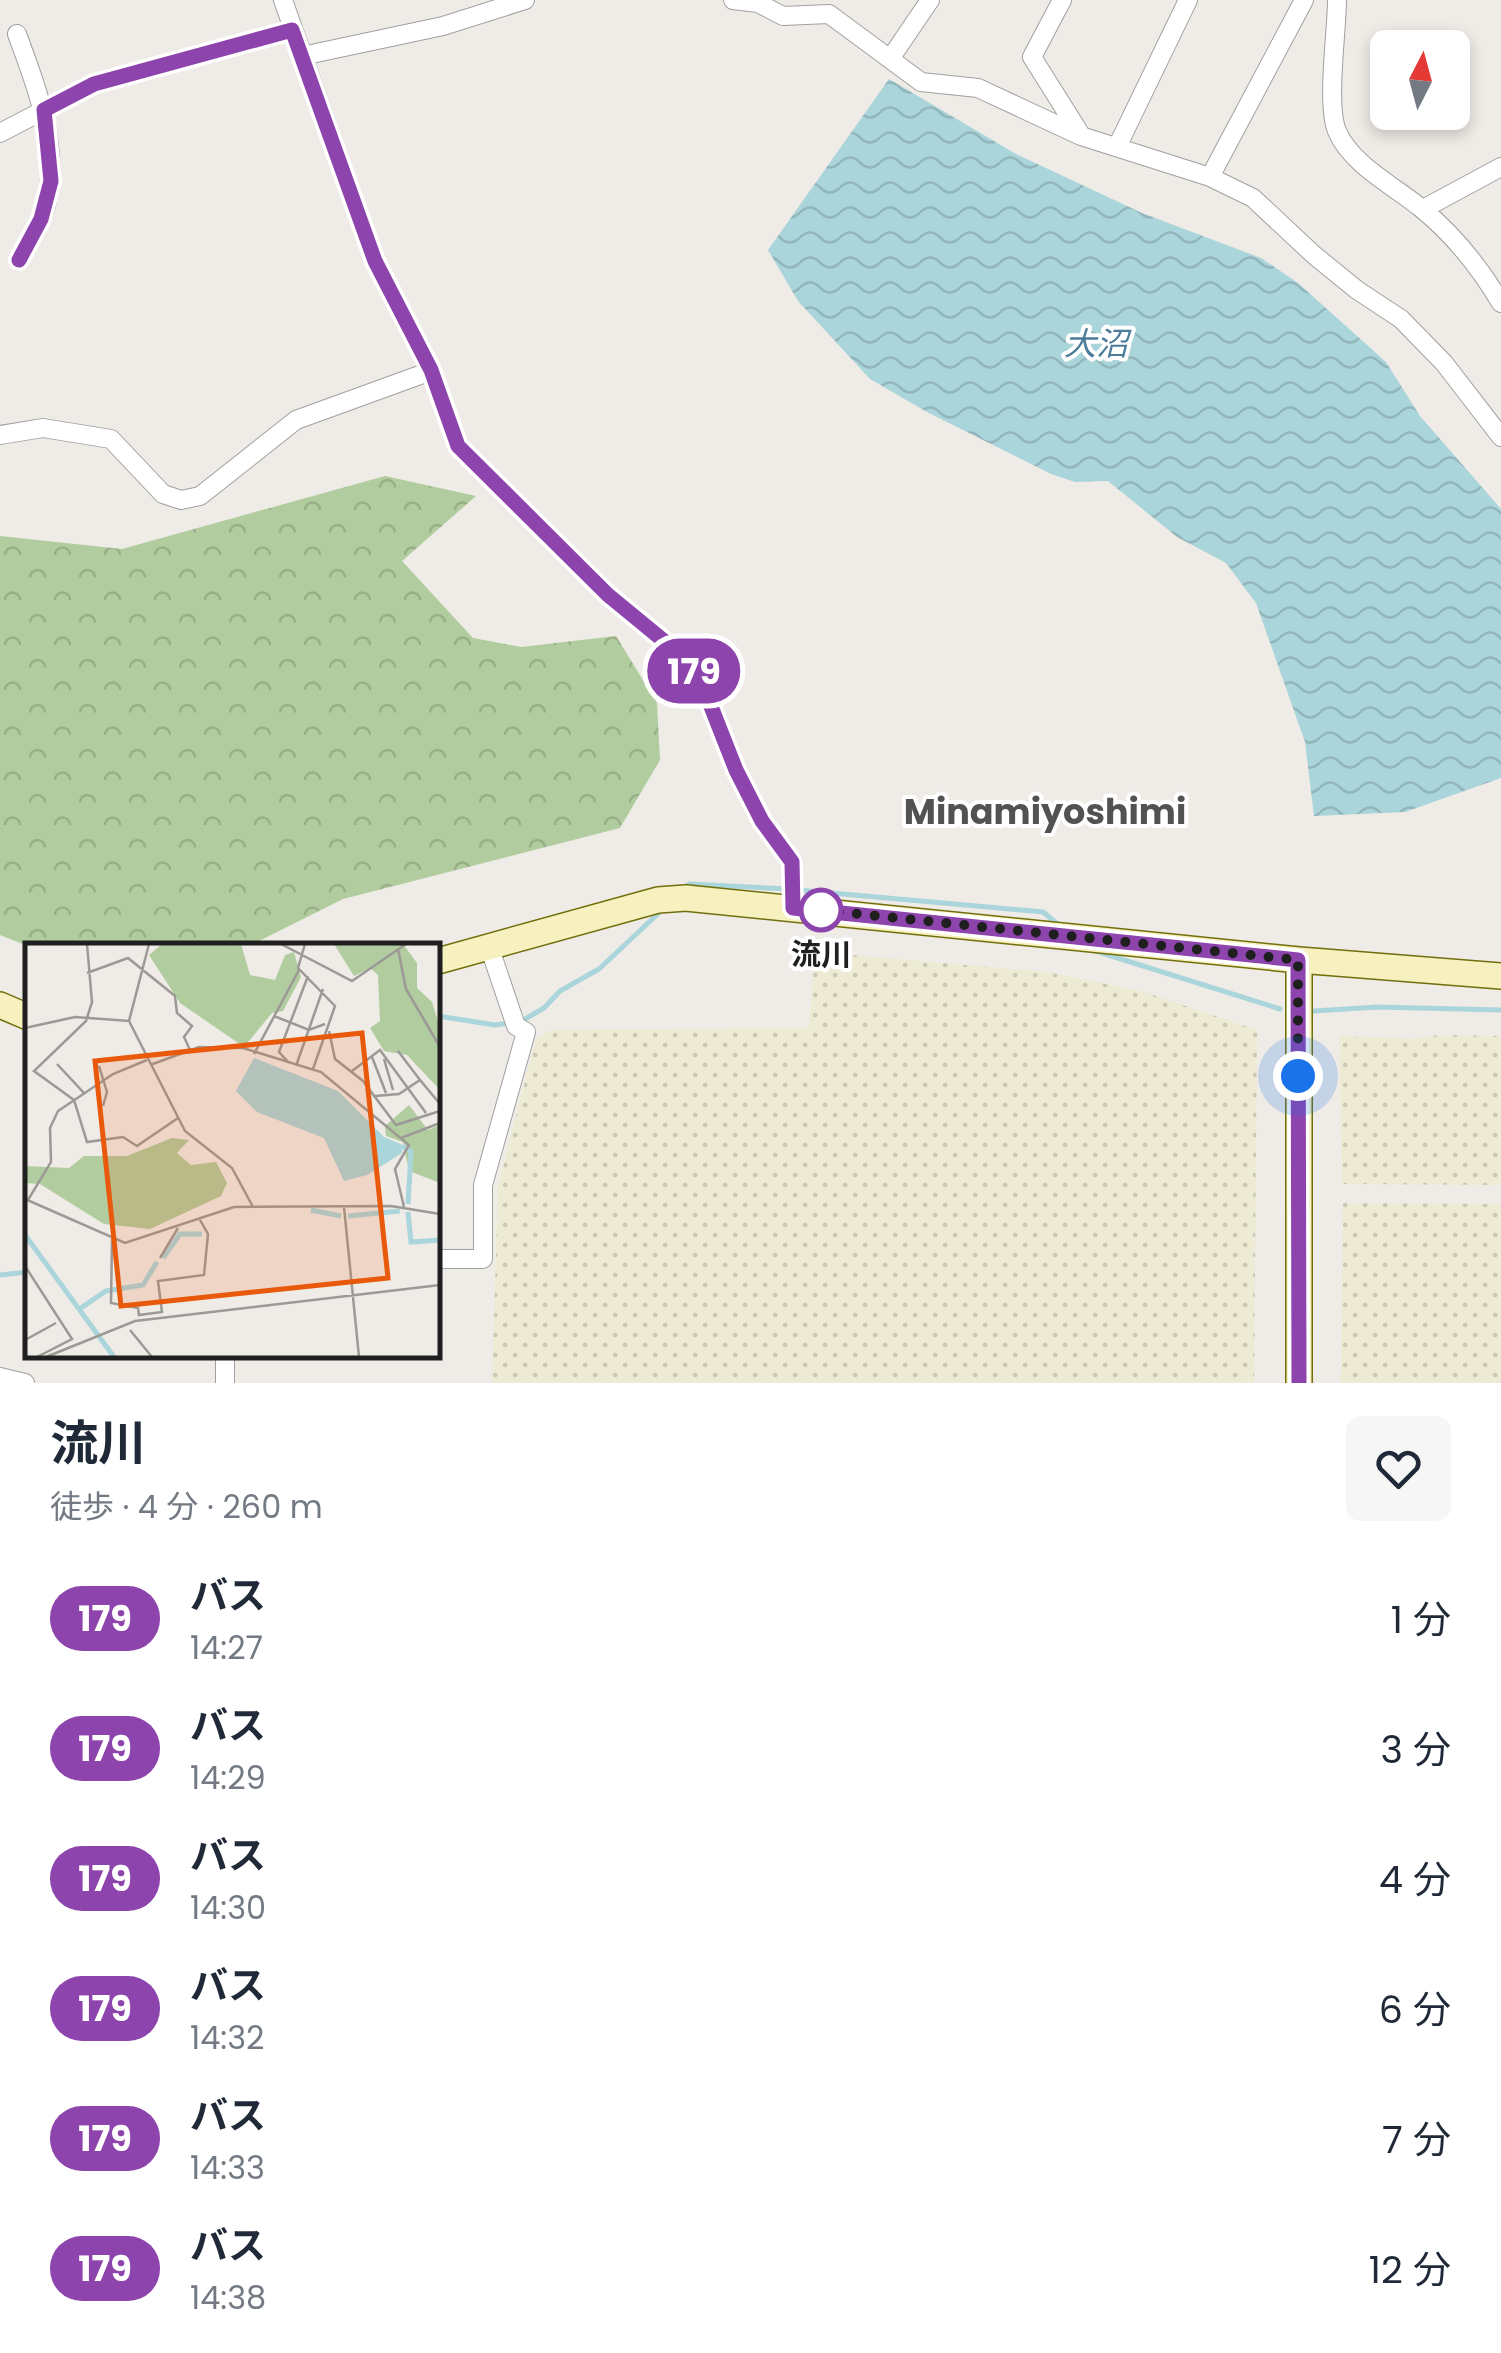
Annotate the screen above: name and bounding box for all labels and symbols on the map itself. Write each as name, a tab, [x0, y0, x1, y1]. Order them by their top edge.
north arrow	[1370, 30, 1470, 130]
water label: 大沼	[1064, 321, 1132, 366]
line badge: 179	[636, 638, 752, 704]
district label: Minamiyoshimi	[904, 787, 1186, 836]
marker: 流川	[800, 889, 842, 931]
place label: 流川	[791, 933, 851, 976]
inset map	[25, 943, 440, 1358]
your location	[1273, 1051, 1323, 1101]

